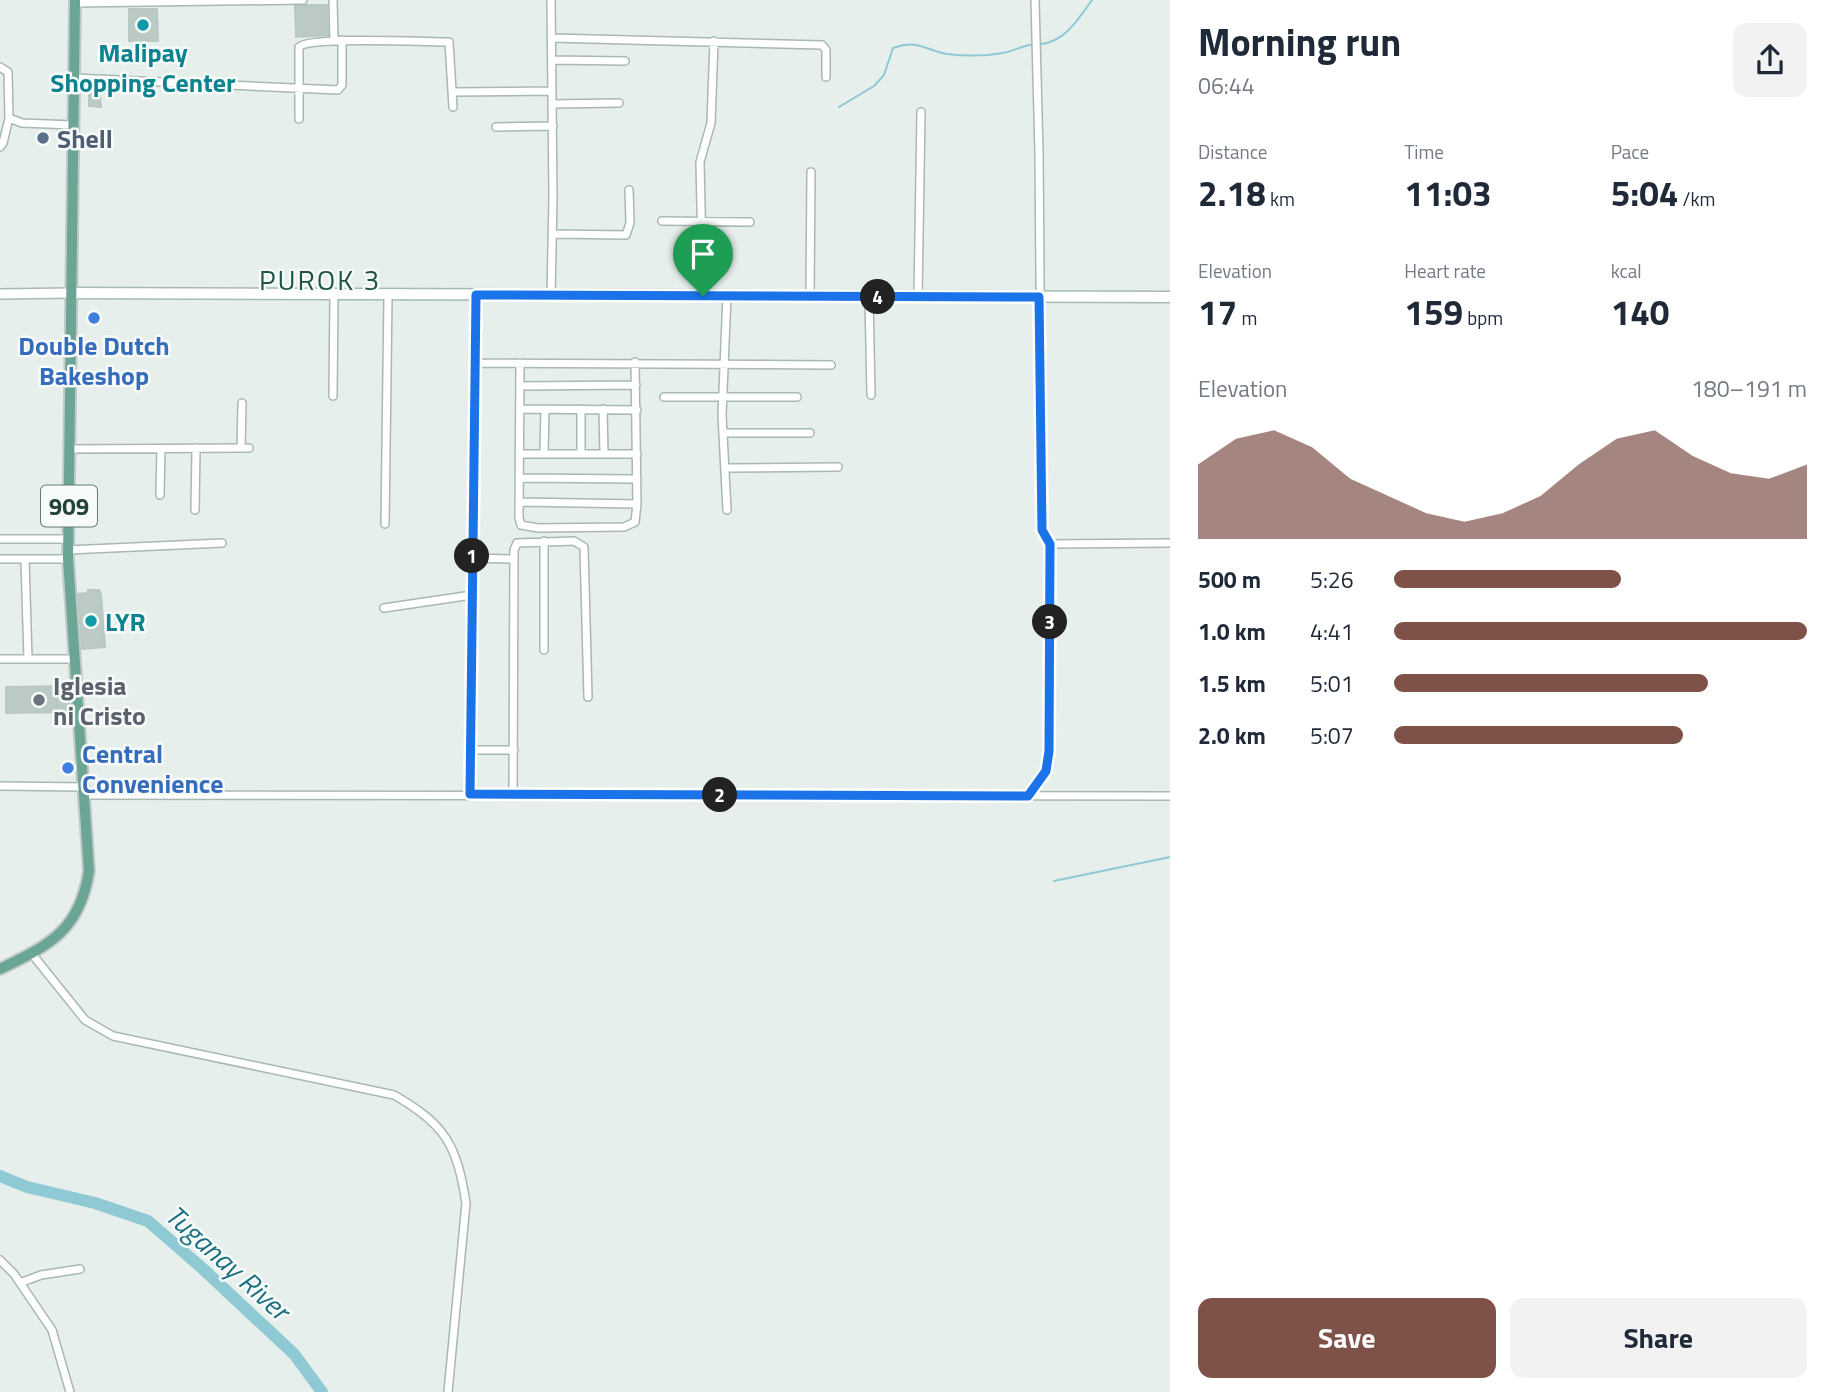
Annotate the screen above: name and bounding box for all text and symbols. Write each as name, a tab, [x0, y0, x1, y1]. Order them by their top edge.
text: Morning run	[1198, 13, 1401, 71]
marker: Malipay Shopping Center	[135, 17, 151, 33]
button: share	[1733, 23, 1807, 97]
place label: Malipay Shopping Center	[50, 33, 236, 102]
text: 06:44	[1198, 68, 1255, 103]
place label: Shell	[57, 119, 113, 158]
marker: Shell	[35, 130, 51, 146]
text: Distance	[1198, 137, 1267, 166]
text: Time	[1404, 137, 1444, 166]
text: Pace	[1611, 137, 1649, 166]
text: 2.18	[1198, 166, 1266, 220]
text: 11:03	[1404, 166, 1492, 220]
text: 5:04	[1611, 166, 1678, 220]
text: km	[1266, 184, 1295, 213]
text: /km	[1678, 184, 1715, 213]
pin	[673, 224, 733, 296]
icon: arrive	[684, 235, 722, 273]
text: Elevation	[1198, 256, 1272, 285]
text: Heart rate	[1404, 256, 1486, 285]
text: kcal	[1611, 256, 1642, 285]
district label: PUROK 3	[259, 258, 381, 301]
pin: 4	[860, 280, 896, 314]
text: 4	[872, 282, 883, 311]
text: 17	[1198, 285, 1237, 339]
text: 159	[1404, 285, 1463, 339]
text: 140	[1611, 285, 1669, 339]
text: m	[1237, 303, 1257, 332]
text: bpm	[1463, 303, 1503, 332]
marker: Double Dutch Bakeshop	[86, 310, 102, 326]
place label: Double Dutch Bakeshop	[18, 326, 170, 395]
text: Elevation	[1198, 371, 1287, 406]
text: 180–191 m	[1691, 371, 1807, 406]
road number: 909	[41, 486, 97, 526]
pin: 1	[454, 538, 490, 574]
text: 1	[466, 541, 477, 570]
text: 500 m	[1198, 562, 1261, 597]
text: 5:26	[1310, 562, 1354, 597]
place label: LYR	[105, 602, 146, 641]
pin: 3	[1032, 604, 1068, 640]
text: 3	[1044, 607, 1055, 636]
marker: LYR	[83, 613, 99, 629]
text: 1.0 km	[1198, 614, 1266, 649]
text: 4:41	[1310, 614, 1354, 649]
place label: Iglesia ni Cristo	[53, 666, 146, 735]
text: 1.5 km	[1198, 666, 1266, 701]
text: 5:01	[1310, 666, 1354, 701]
marker: Iglesia ni Cristo	[31, 692, 47, 708]
text: 2.0 km	[1198, 718, 1266, 753]
text: 5:07	[1310, 718, 1354, 753]
place label: Central Convenience	[82, 734, 224, 803]
marker: Central Convenience	[60, 760, 76, 776]
pin: 2	[702, 778, 738, 812]
text: 2	[714, 780, 725, 809]
water label: Tuganay River	[156, 1194, 302, 1332]
button: Save	[1198, 1298, 1496, 1378]
button: Share	[1510, 1298, 1807, 1378]

